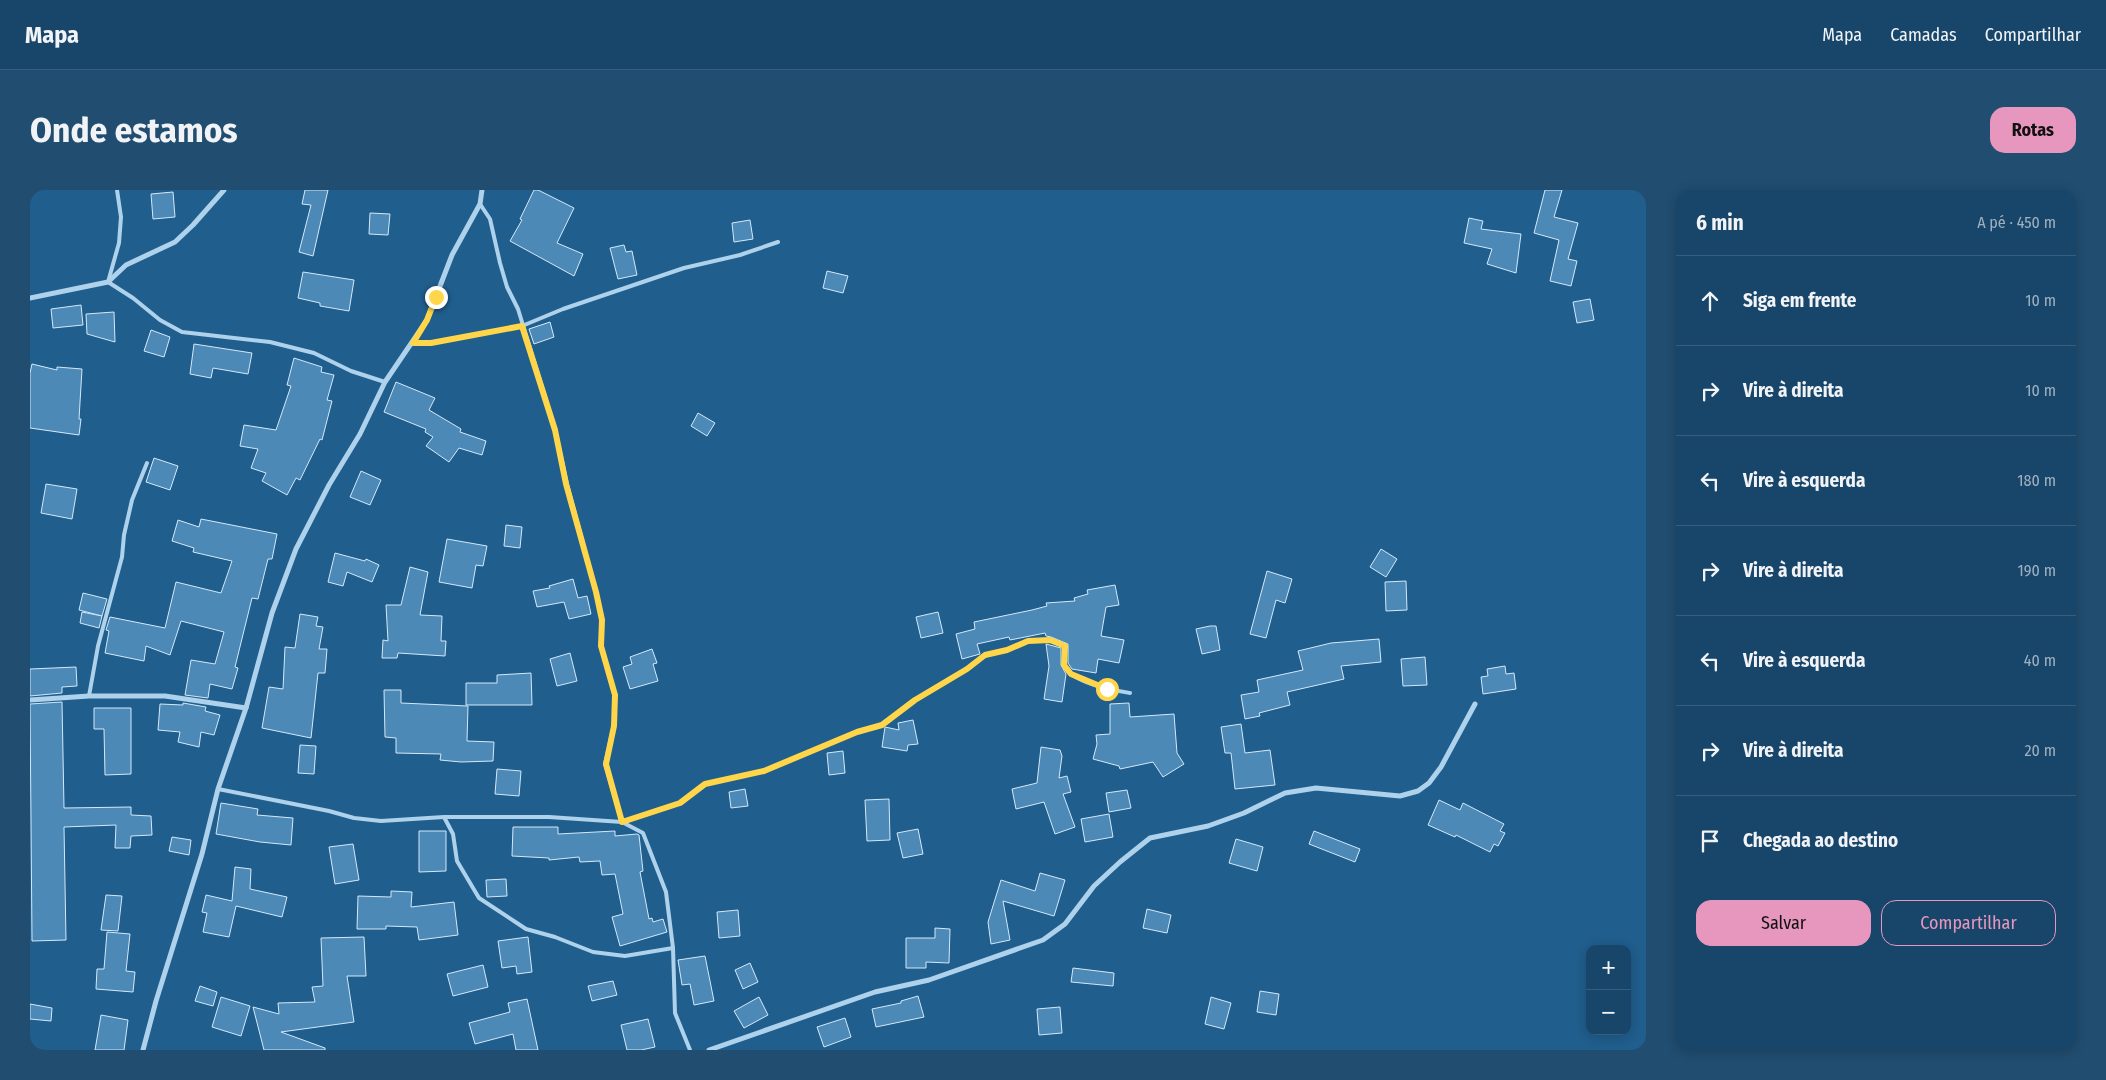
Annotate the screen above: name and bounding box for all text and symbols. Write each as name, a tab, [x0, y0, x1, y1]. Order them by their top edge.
text: Mapa	[25, 21, 79, 49]
text: Mapa	[1822, 24, 1862, 46]
text: Camadas	[1890, 24, 1957, 46]
text: Compartilhar	[1985, 24, 2081, 46]
button: Rotas	[1990, 107, 2076, 153]
text: Onde estamos	[30, 109, 238, 151]
text: 6 min	[1696, 210, 1744, 236]
text: A pé · 450 m	[1977, 213, 2056, 232]
route end	[425, 286, 448, 309]
icon: ahead	[1696, 287, 1724, 315]
text: Siga em frente	[1743, 289, 1857, 312]
text: 10 m	[2025, 291, 2056, 310]
icon: right	[1696, 377, 1724, 405]
text: Vire à direita	[1743, 379, 1844, 402]
text: 10 m	[2025, 381, 2056, 400]
icon: left	[1696, 467, 1724, 495]
text: Vire à esquerda	[1743, 469, 1865, 492]
text: 180 m	[2017, 471, 2056, 490]
icon: right	[1696, 557, 1724, 585]
text: Vire à direita	[1743, 559, 1844, 582]
text: 190 m	[2018, 561, 2056, 580]
icon: left	[1696, 647, 1724, 675]
text: Vire à esquerda	[1743, 649, 1865, 672]
text: 40 m	[2024, 651, 2056, 670]
route start	[1096, 678, 1119, 701]
icon: right	[1696, 737, 1724, 765]
text: Vire à direita	[1743, 739, 1844, 762]
text: 20 m	[2025, 741, 2056, 760]
icon: arrive	[1696, 827, 1724, 855]
text: Chegada ao destino	[1743, 829, 1898, 852]
button: Salvar	[1696, 900, 1871, 946]
button: Compartilhar	[1881, 900, 2056, 946]
map controls	[1586, 945, 1631, 1035]
button: +	[1586, 945, 1631, 990]
button: −	[1586, 990, 1631, 1035]

